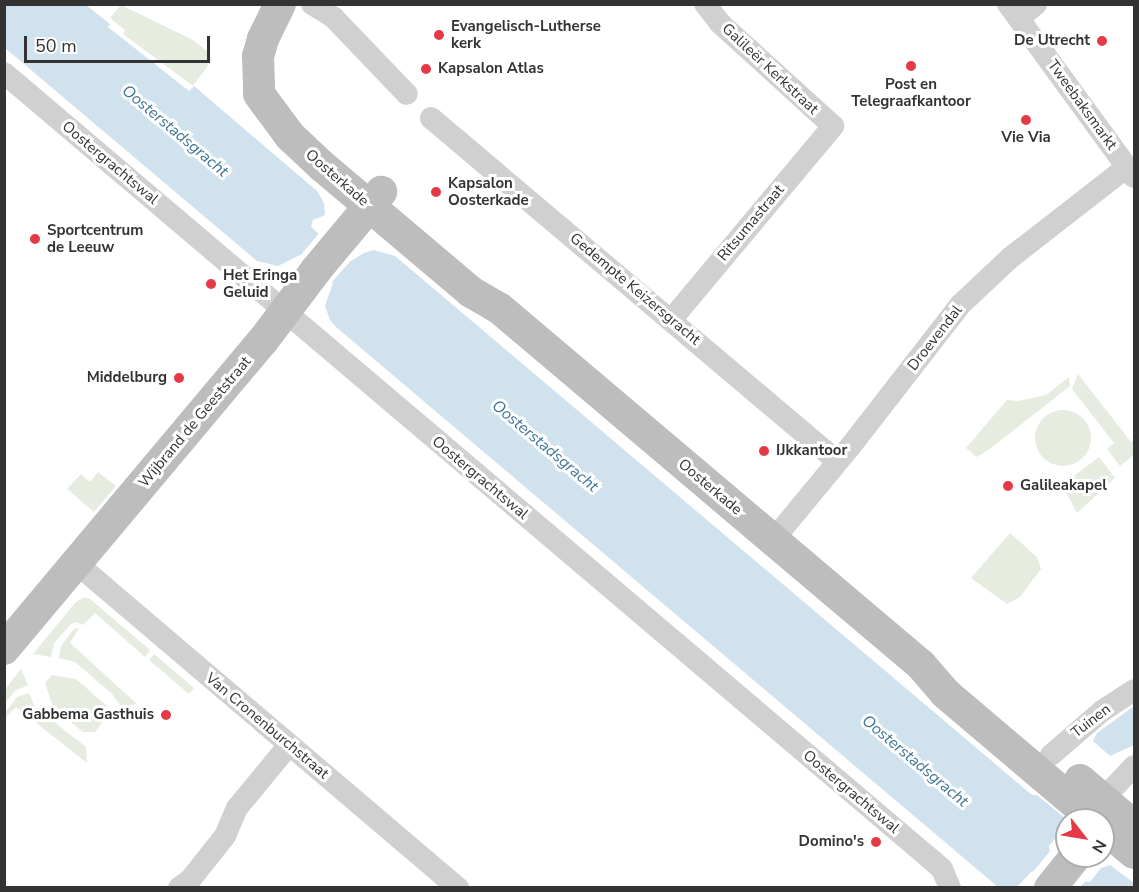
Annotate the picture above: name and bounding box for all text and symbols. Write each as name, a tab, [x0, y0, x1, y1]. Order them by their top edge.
place label: Evangelisch-Lutherse kerk	[451, 17, 601, 52]
street label: Galileër Kerkstraat	[718, 20, 822, 118]
scale bar	[27, 24, 213, 62]
marker: Evangelisch-Lutherse kerk	[432, 28, 446, 42]
place label: De Utrecht	[1014, 32, 1090, 50]
text: 50 m	[35, 34, 77, 58]
marker: De Utrecht	[1095, 34, 1109, 48]
street label: Tweebaksmarkt	[1043, 57, 1121, 153]
marker: Post en Telegraafkantoor	[904, 59, 918, 73]
place label: Kapsalon Atlas	[438, 60, 544, 78]
marker: Kapsalon Atlas	[419, 62, 433, 76]
place label: Post en Telegraafkantoor	[851, 75, 971, 110]
water label: Oosterstadsgracht	[118, 81, 232, 181]
marker: Vie Via	[1019, 113, 1033, 127]
street label: Oostergrachtswal	[58, 118, 162, 208]
place label: Vie Via	[1001, 129, 1051, 147]
street label: Oosterkade	[302, 146, 372, 210]
place label: Kapsalon Oosterkade	[448, 174, 529, 209]
street label: Ritsumastraat	[714, 181, 788, 265]
marker: Kapsalon Oosterkade	[429, 185, 443, 199]
place label: Sportcentrum de Leeuw	[47, 221, 143, 256]
street label: Gedempte Keizersgracht	[566, 229, 704, 349]
marker: Sportcentrum de Leeuw	[28, 232, 42, 246]
place label: Het Eringa Geluid	[223, 266, 297, 301]
marker: Het Eringa Geluid	[204, 277, 218, 291]
street label: Droevendal	[904, 302, 966, 374]
street label: Wijbrand de Geeststraat	[135, 353, 255, 491]
place label: Middelburg	[87, 369, 167, 387]
marker: Middelburg	[172, 371, 186, 385]
water label: Oosterstadsgracht	[488, 396, 602, 496]
street label: Oostergrachtswal	[428, 433, 532, 523]
place label: IJkkantoor	[776, 442, 847, 460]
marker: IJkkantoor	[757, 444, 771, 458]
street label: Oosterkade	[674, 455, 746, 519]
place label: Galileakapel	[1020, 477, 1107, 495]
marker: Galileakapel	[1001, 479, 1015, 493]
street label: Van Cronenburchstraat	[202, 669, 332, 783]
street label: Tuinen	[1068, 700, 1114, 742]
place label: Gabbema Gasthuis	[22, 706, 154, 724]
marker: Gabbema Gasthuis	[159, 708, 173, 722]
water label: Oosterstadsgracht	[858, 711, 972, 811]
street label: Oostergrachtswal	[799, 747, 903, 837]
north arrow	[1055, 808, 1115, 868]
place label: Domino's	[799, 833, 864, 851]
marker: Domino's	[869, 835, 883, 849]
text: N	[1086, 835, 1111, 857]

